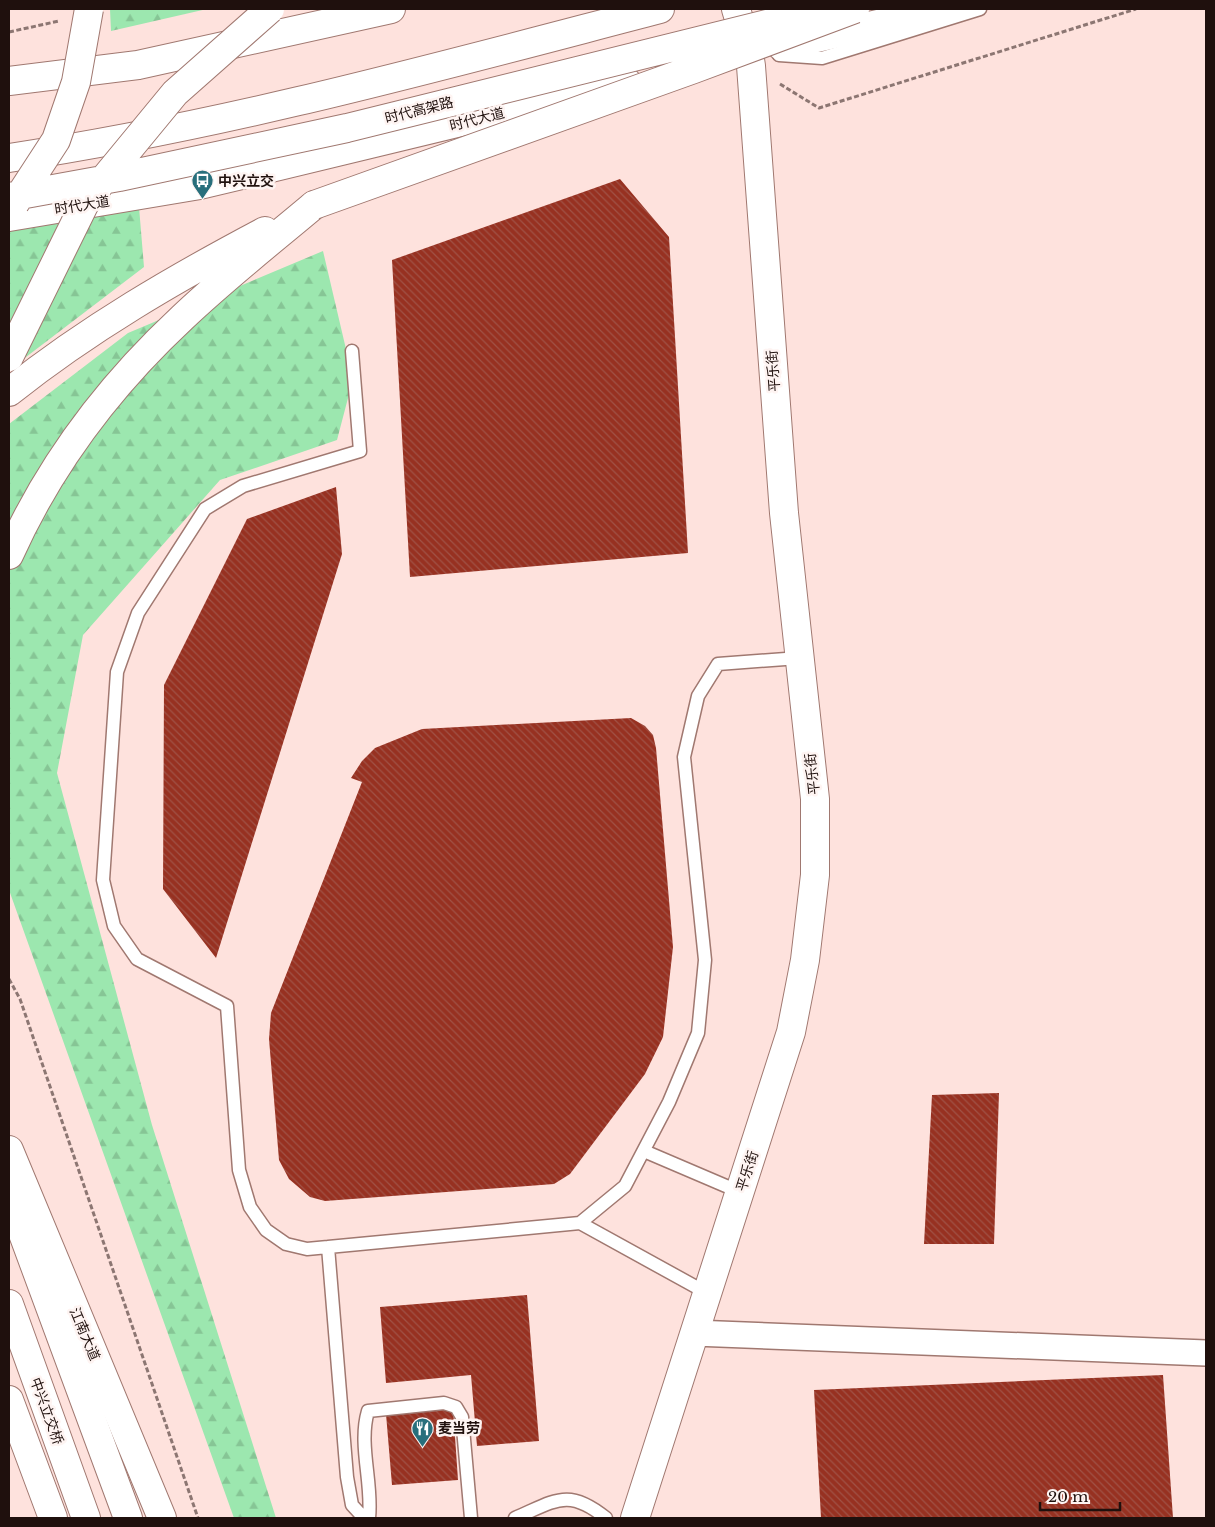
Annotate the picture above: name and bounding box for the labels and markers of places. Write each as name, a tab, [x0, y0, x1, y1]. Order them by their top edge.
bus stop icon: 中兴立交	[190, 169, 214, 200]
place label: 中兴立交	[218, 172, 274, 190]
restaurant icon: 麦当劳	[410, 1416, 434, 1447]
place label: 麦当劳	[438, 1419, 480, 1437]

